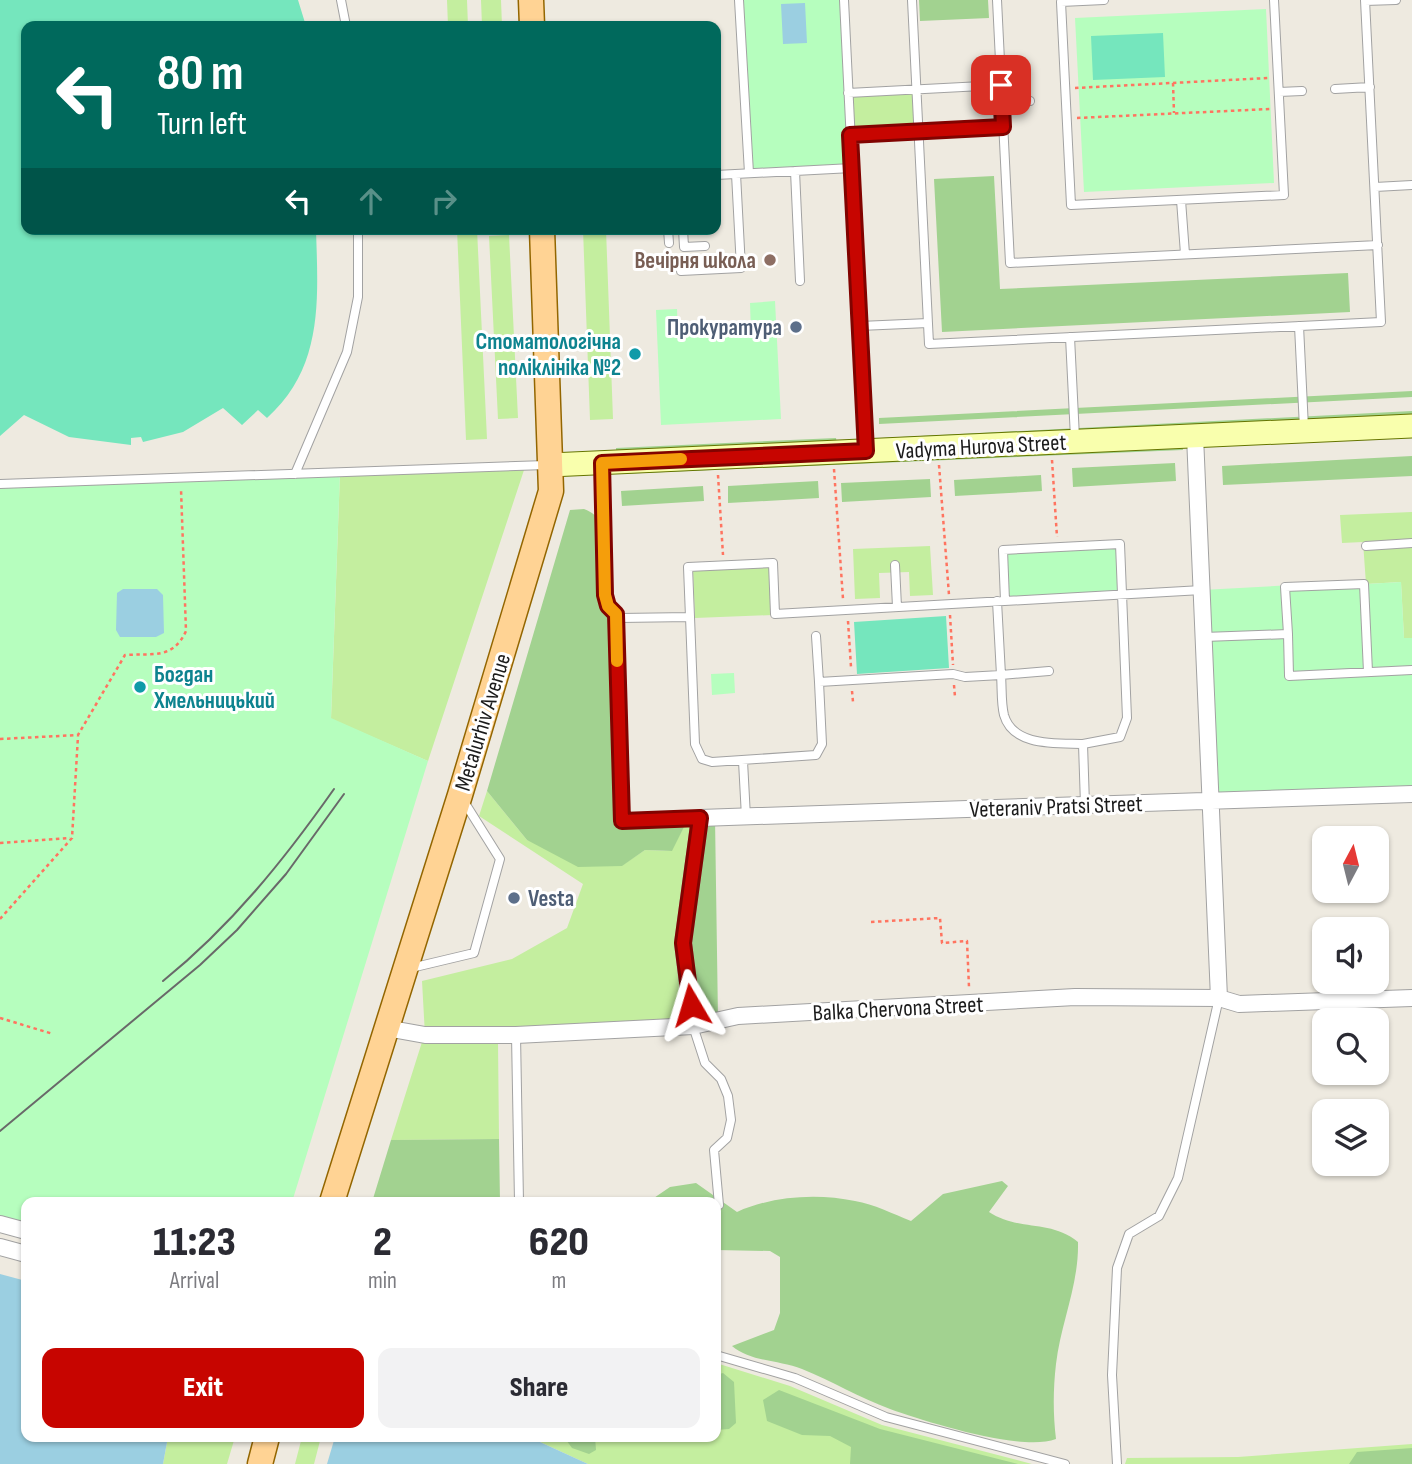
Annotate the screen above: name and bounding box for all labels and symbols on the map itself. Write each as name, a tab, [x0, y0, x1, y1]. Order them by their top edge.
pin	[971, 55, 1031, 115]
place label: Вечірня школа	[634, 247, 756, 275]
marker: Вечірня школа	[762, 252, 778, 268]
place label: Прокуратура	[667, 314, 782, 342]
marker: Прокуратура	[788, 319, 804, 335]
place label: Стоматологічна поліклініка №2	[476, 328, 621, 382]
marker: Стоматологічна поліклініка №2	[627, 346, 643, 362]
street label: Vadyma Hurova Street	[895, 429, 1067, 465]
street label: Metalurhiv Avenue	[449, 650, 517, 794]
place label: Богдан Хмельницький	[153, 661, 275, 715]
marker: Богдан Хмельницький	[132, 679, 148, 695]
street label: Veteraniv Pratsi Street	[969, 790, 1143, 824]
north arrow	[1312, 826, 1390, 903]
place label: Vesta	[528, 885, 574, 913]
marker: Vesta	[506, 890, 522, 906]
position arrow	[654, 968, 728, 1042]
street label: Balka Chervona Street	[812, 991, 984, 1027]

